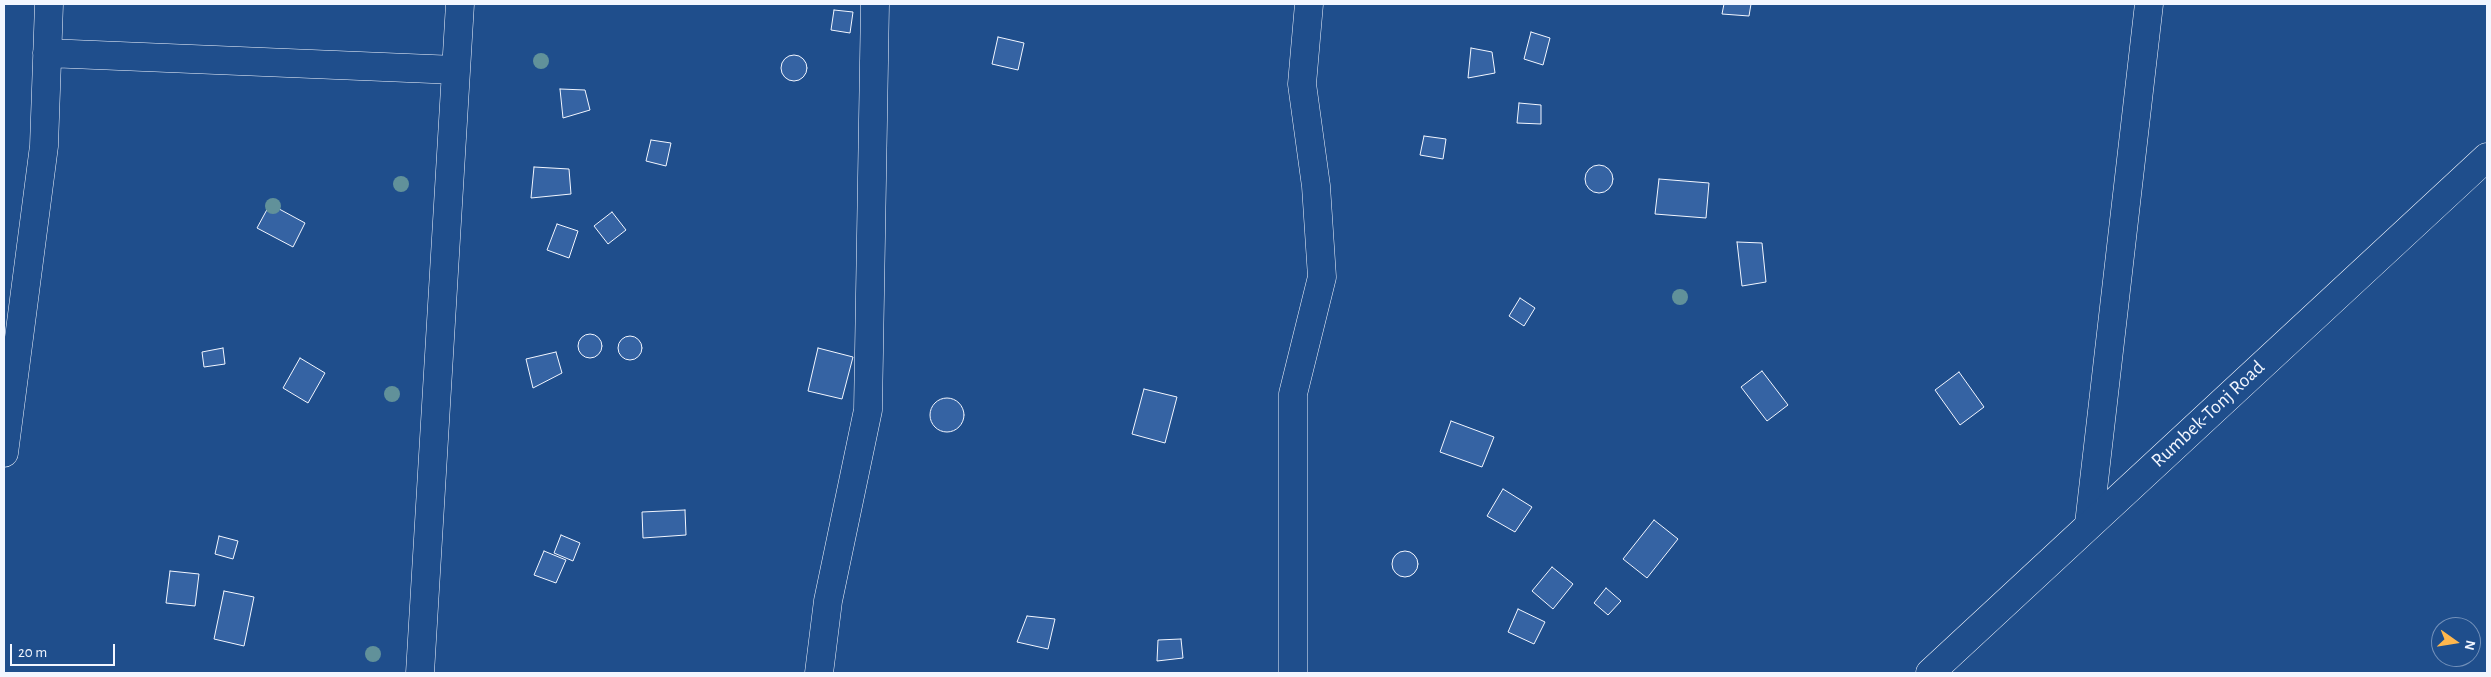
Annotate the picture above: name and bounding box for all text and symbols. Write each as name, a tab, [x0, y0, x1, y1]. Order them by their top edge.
street label: Rumbek-Tonj Road	[2146, 355, 2270, 473]
north arrow	[2431, 617, 2481, 667]
scale bar	[12, 634, 118, 666]
text: N	[2462, 639, 2478, 651]
text: 20 m	[18, 645, 47, 660]

